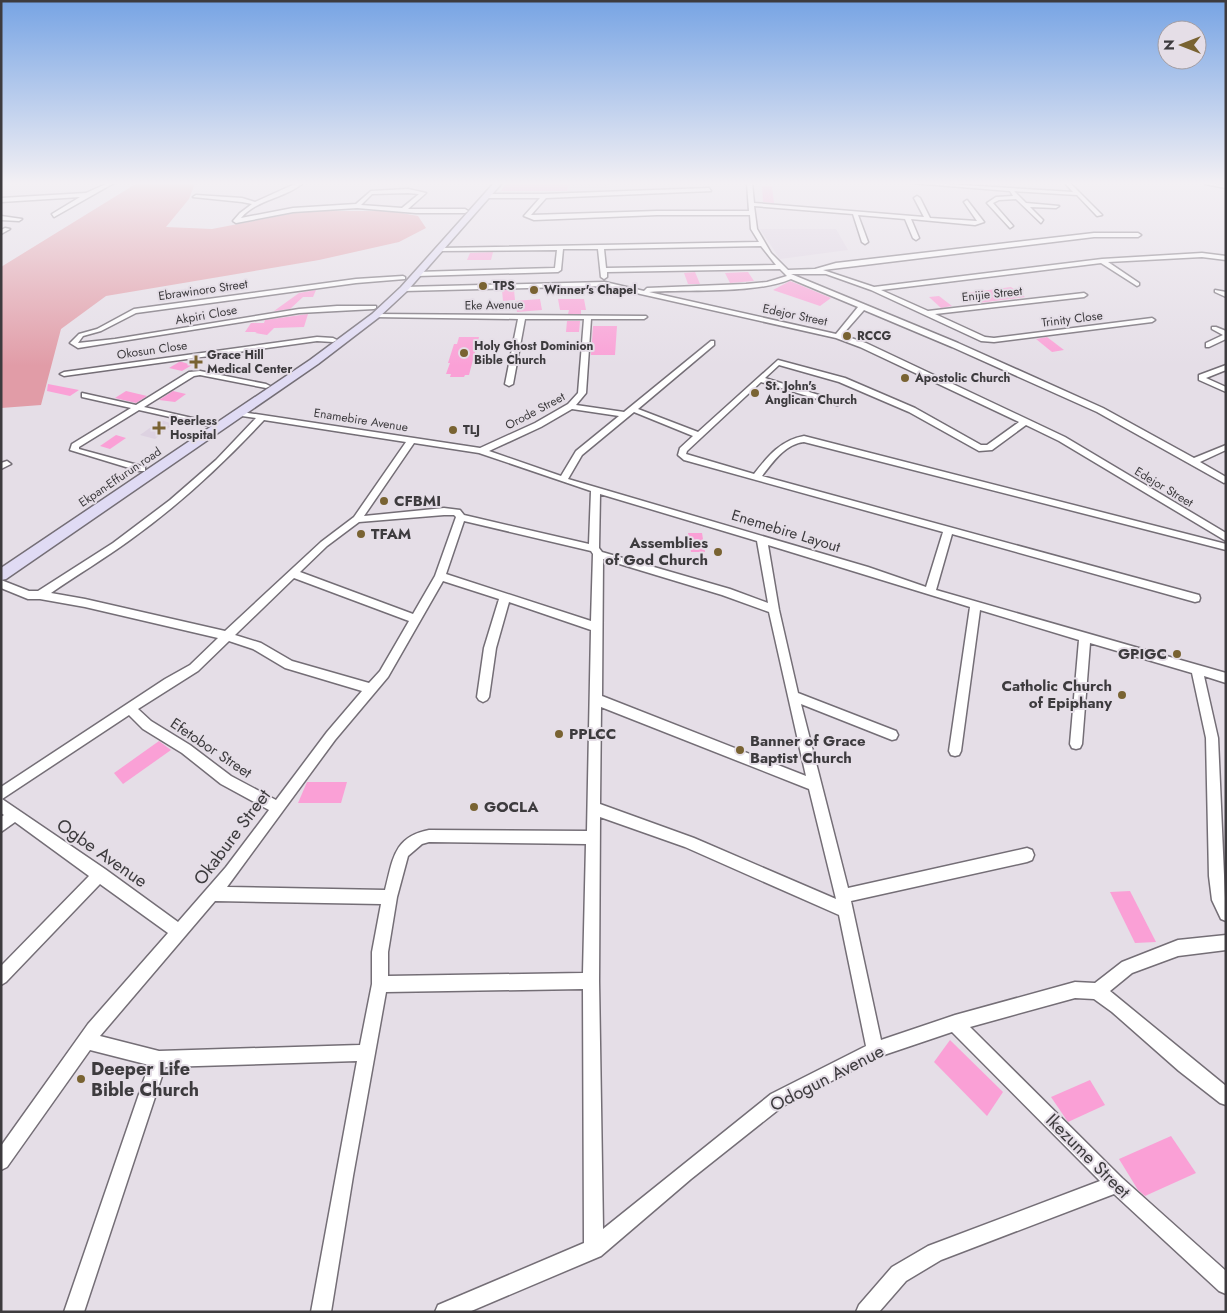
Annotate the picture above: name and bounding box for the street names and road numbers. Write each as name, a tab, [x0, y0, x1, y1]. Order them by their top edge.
street label: Ebrawinoro Street	[157, 275, 249, 305]
street label: Enijie Street	[961, 282, 1023, 306]
street label: Eke Avenue	[464, 295, 524, 315]
street label: Edejor Street	[761, 299, 829, 331]
street label: Akpiri Close	[174, 301, 238, 329]
street label: Trinity Close	[1040, 306, 1104, 332]
street label: Okosun Close	[116, 336, 188, 364]
street label: Orode Street	[502, 388, 568, 434]
street label: Enamebire Avenue	[313, 404, 409, 436]
street label: Ekpan-Effurun road	[75, 443, 165, 511]
street label: Edejor Street	[1131, 462, 1197, 512]
street label: Enemebire Layout	[729, 504, 844, 558]
street label: Efetobor Street	[166, 713, 257, 784]
street label: Okabure Street	[187, 783, 277, 890]
street label: Ogbe Avenue	[51, 812, 153, 894]
street label: Odogun Avenue	[765, 1038, 889, 1118]
street label: Ikezume Street	[1040, 1108, 1137, 1205]

